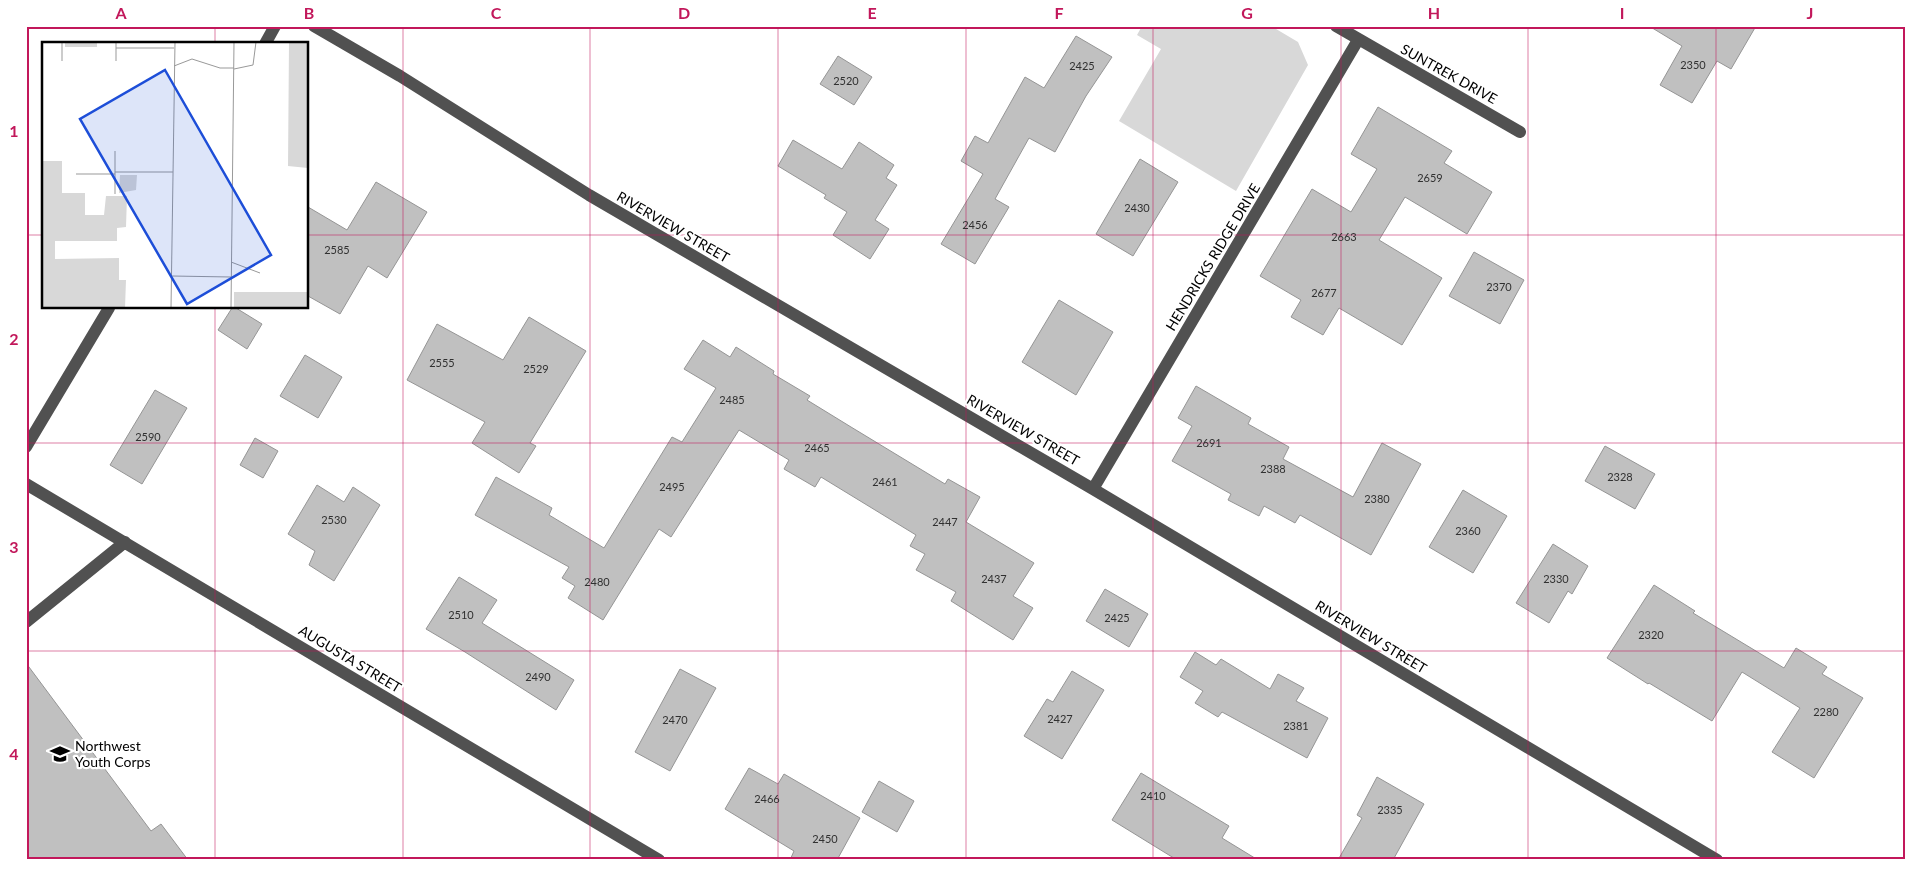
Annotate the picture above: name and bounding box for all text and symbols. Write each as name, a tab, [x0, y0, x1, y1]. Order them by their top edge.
text: A	[114, 3, 127, 22]
text: B	[304, 3, 314, 22]
text: C	[491, 3, 502, 22]
text: D	[678, 3, 690, 22]
text: E	[867, 3, 877, 22]
text: F	[1054, 3, 1064, 22]
text: G	[1241, 3, 1253, 22]
text: H	[1428, 3, 1440, 22]
text: I	[1620, 3, 1624, 22]
text: J	[1807, 3, 1813, 22]
street label: SUNTREK DRIVE	[1398, 40, 1500, 107]
inset map	[42, 42, 309, 309]
house number: 2350	[1680, 58, 1706, 71]
house number: 2425	[1069, 59, 1095, 72]
house number: 2520	[833, 74, 859, 87]
text: 1	[9, 121, 19, 140]
house number: 2659	[1417, 171, 1443, 184]
street label: HENDRICKS RIDGE DRIVE	[1162, 180, 1263, 333]
street label: RIVERVIEW STREET	[614, 187, 733, 266]
house number: 2430	[1124, 201, 1150, 214]
house number: 2456	[962, 218, 988, 231]
house number: 2663	[1331, 230, 1357, 243]
house number: 2585	[324, 243, 350, 256]
house number: 2370	[1486, 280, 1512, 293]
house number: 2677	[1311, 286, 1337, 299]
text: 2	[9, 329, 19, 348]
house number: 2555	[429, 356, 455, 369]
house number: 2529	[523, 362, 549, 375]
street label: RIVERVIEW STREET	[964, 390, 1083, 469]
house number: 2485	[719, 393, 745, 406]
house number: 2590	[135, 430, 161, 443]
house number: 2691	[1196, 436, 1222, 449]
house number: 2465	[804, 441, 830, 454]
house number: 2388	[1260, 462, 1286, 475]
house number: 2328	[1607, 470, 1633, 483]
house number: 2461	[872, 475, 898, 488]
house number: 2495	[659, 480, 685, 493]
house number: 2380	[1364, 492, 1390, 505]
house number: 2530	[321, 513, 347, 526]
house number: 2447	[932, 515, 958, 528]
house number: 2360	[1455, 524, 1481, 537]
text: 3	[9, 537, 19, 556]
house number: 2437	[981, 572, 1007, 585]
house number: 2330	[1543, 572, 1569, 585]
house number: 2480	[584, 575, 610, 588]
street label: RIVERVIEW STREET	[1312, 597, 1431, 677]
house number: 2510	[448, 608, 474, 621]
house number: 2425	[1104, 611, 1130, 624]
street label: AUGUSTA STREET	[296, 621, 405, 696]
house number: 2320	[1638, 628, 1664, 641]
house number: 2490	[525, 670, 551, 683]
house number: 2280	[1813, 705, 1839, 718]
house number: 2427	[1047, 712, 1073, 725]
house number: 2470	[662, 713, 688, 726]
house number: 2381	[1283, 719, 1309, 732]
place label: Northwest Youth Corps	[75, 737, 151, 770]
school or university icon: Northwest Youth Corps	[49, 743, 71, 765]
text: 4	[9, 744, 19, 763]
house number: 2410	[1140, 789, 1166, 802]
house number: 2466	[754, 792, 780, 805]
house number: 2335	[1377, 803, 1403, 816]
house number: 2450	[812, 832, 838, 845]

